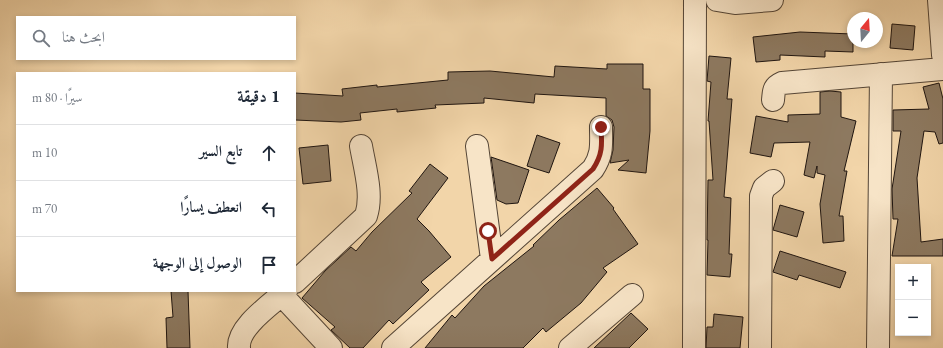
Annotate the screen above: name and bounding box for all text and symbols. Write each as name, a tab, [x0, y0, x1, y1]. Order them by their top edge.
north arrow	[847, 12, 883, 48]
search box	[16, 16, 296, 60]
icon: search	[30, 27, 52, 49]
text: ابحث هنا	[62, 27, 105, 46]
text: 1 دقيقة	[237, 85, 280, 107]
text: سيرًا · 80 m	[32, 89, 82, 106]
route end	[592, 118, 610, 136]
text: تابع السير	[199, 141, 242, 160]
icon: ahead	[258, 142, 280, 164]
text: 10 m	[32, 144, 57, 161]
text: انعطف يسارًا	[180, 197, 242, 216]
icon: left	[258, 198, 280, 220]
text: 70 m	[32, 200, 57, 217]
route start	[479, 222, 497, 240]
text: الوصول إلى الوجهة	[153, 253, 242, 272]
icon: arrive	[258, 254, 280, 276]
map controls	[895, 264, 931, 336]
button: +	[895, 264, 931, 300]
button: −	[895, 300, 931, 336]

